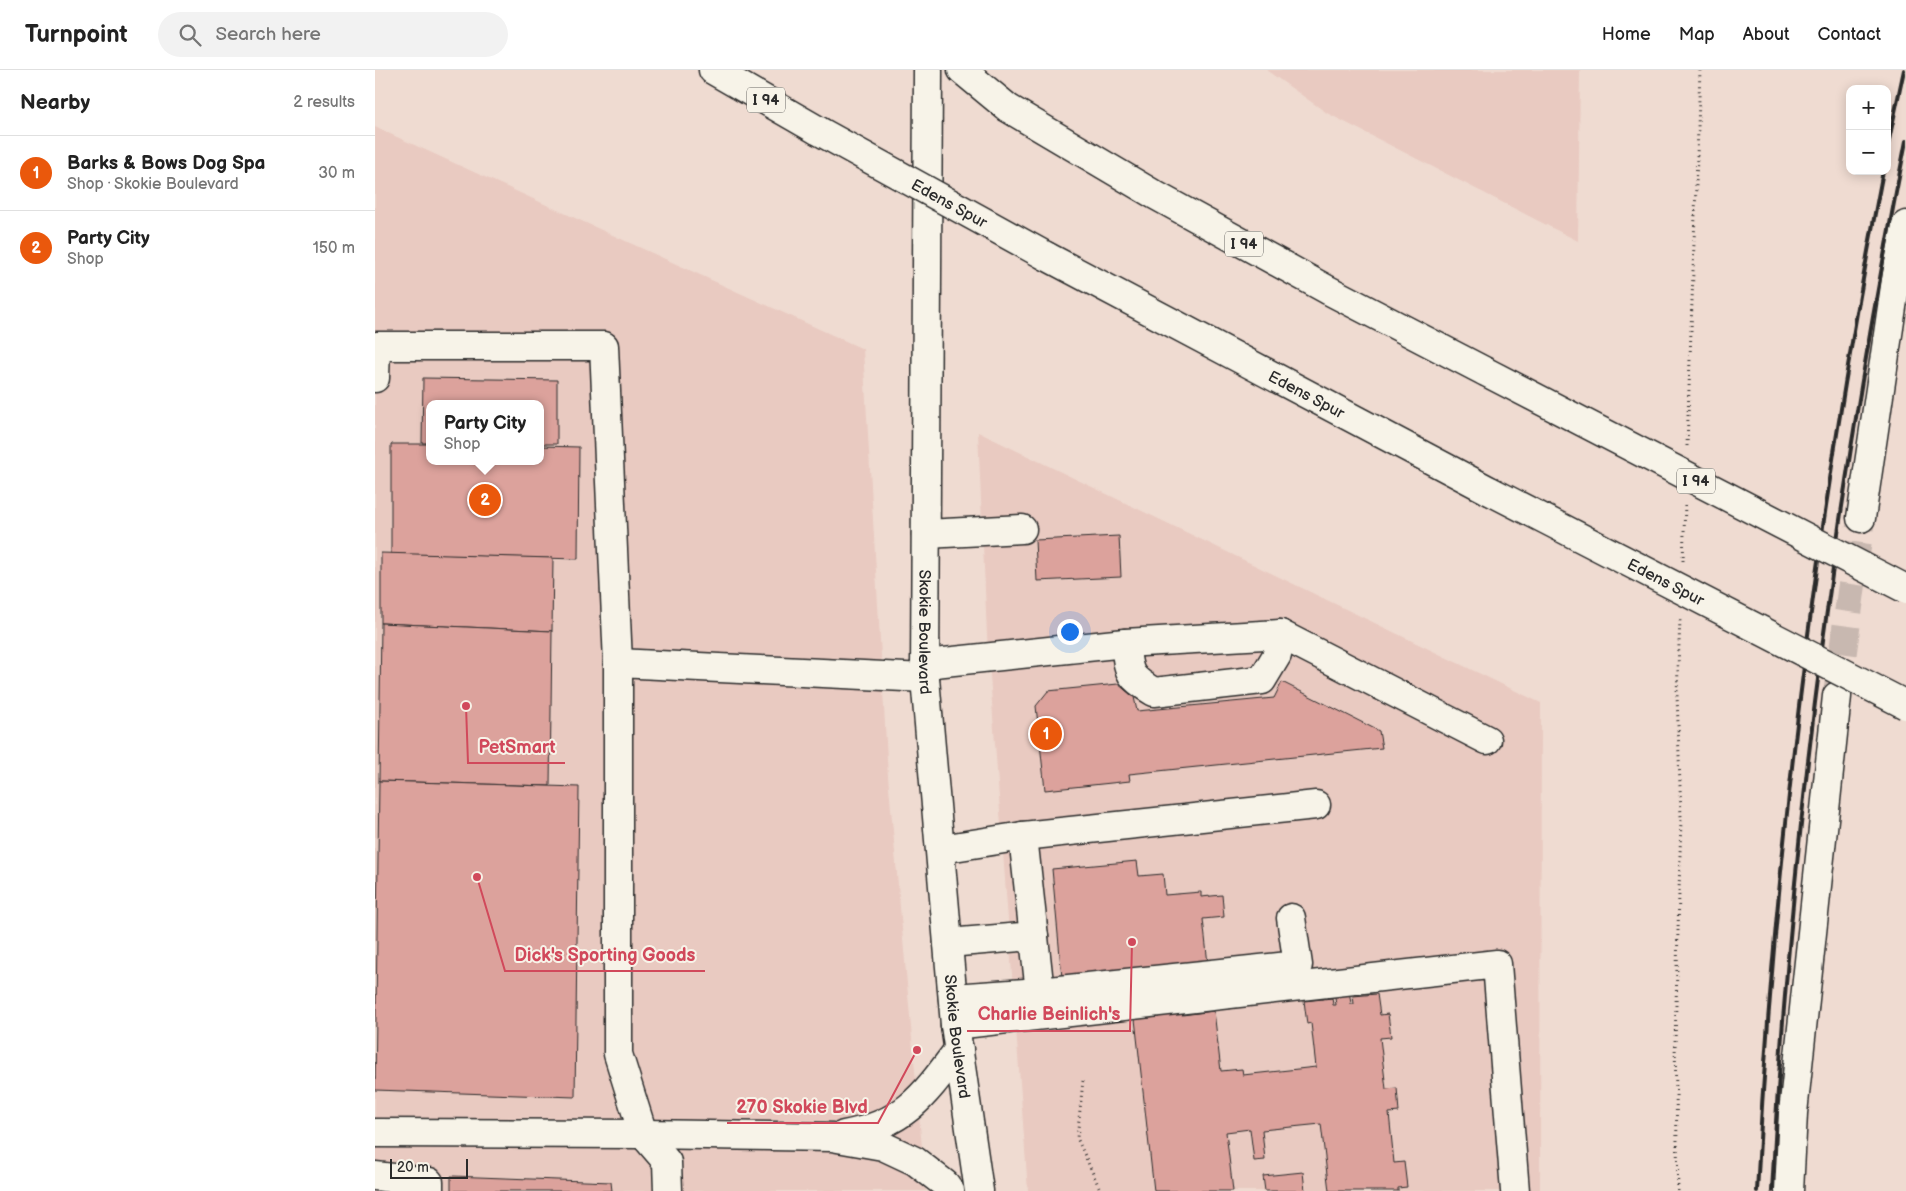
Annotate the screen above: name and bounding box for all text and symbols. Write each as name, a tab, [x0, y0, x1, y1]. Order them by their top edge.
search box	[158, 12, 508, 57]
text: Turnpoint	[25, 20, 128, 49]
icon: search	[176, 21, 204, 49]
text: Search here	[216, 23, 321, 46]
text: Home	[1602, 24, 1651, 45]
text: Map	[1679, 24, 1715, 45]
text: About	[1743, 24, 1790, 45]
text: Contact	[1818, 24, 1881, 45]
map controls	[1846, 85, 1891, 175]
button: +	[1846, 85, 1891, 130]
road number: I 94	[747, 88, 785, 112]
text: Nearby	[20, 90, 90, 115]
text: 2 results	[293, 93, 355, 112]
button: −	[1846, 130, 1891, 175]
text: Barks & Bows Dog Spa	[67, 152, 266, 175]
text: 1	[33, 164, 39, 183]
text: 30 m	[318, 164, 355, 183]
text: Shop · Skokie Boulevard	[67, 175, 239, 194]
street label: Edens Spur	[908, 176, 990, 233]
text: Party City	[67, 227, 150, 250]
road number: I 94	[1225, 232, 1263, 256]
text: 2	[31, 239, 41, 258]
text: 150 m	[313, 239, 355, 258]
text: Shop	[67, 250, 104, 269]
street label: Edens Spur	[1265, 367, 1348, 423]
popup	[426, 400, 544, 465]
text: Party City	[444, 412, 526, 435]
text: Shop	[444, 435, 481, 454]
road number: I 94	[1677, 468, 1715, 494]
pin: 2	[469, 481, 501, 519]
street label: Edens Spur	[1624, 555, 1707, 611]
street label: Skokie Boulevard	[914, 570, 934, 695]
your location	[1057, 619, 1083, 645]
pin: 1	[1030, 715, 1062, 753]
callout: PetSmart	[468, 730, 565, 763]
text: PetSmart	[479, 737, 555, 758]
callout: Dick's Sporting Goods	[505, 938, 705, 971]
text: Dick's Sporting Goods	[515, 945, 696, 966]
street label: Skokie Boulevard	[940, 974, 974, 1100]
callout: Charlie Beinlich's	[967, 998, 1130, 1031]
text: Charlie Beinlich's	[978, 1004, 1120, 1025]
callout: 270 Skokie Blvd	[727, 1090, 878, 1123]
text: 270 Skokie Blvd	[736, 1097, 868, 1118]
scale bar	[390, 1156, 467, 1179]
text: 20 m	[397, 1159, 429, 1176]

